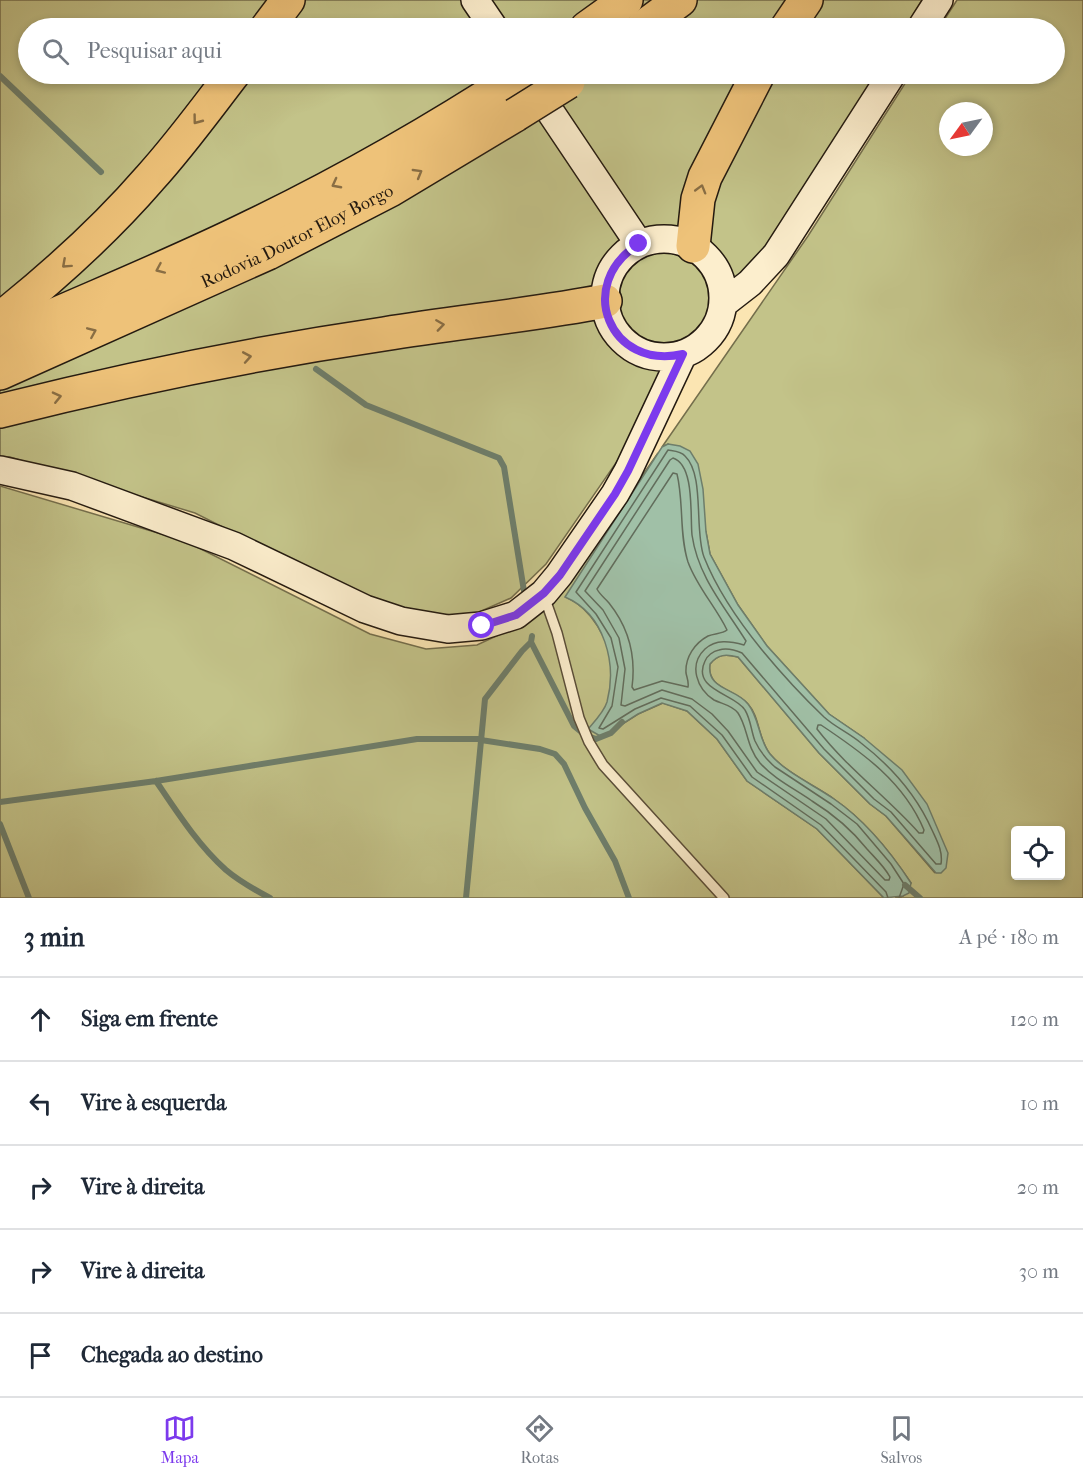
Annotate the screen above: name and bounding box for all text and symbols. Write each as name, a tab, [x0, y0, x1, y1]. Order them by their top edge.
search box	[18, 18, 1065, 84]
icon: search	[39, 35, 72, 68]
text: Pesquisar aqui	[87, 38, 222, 64]
north arrow	[939, 102, 993, 156]
one-way arrow	[194, 113, 205, 124]
one-way arrow	[412, 169, 422, 181]
one-way arrow	[331, 177, 342, 188]
street label: Rodovia Doutor Eloy Borgo	[197, 180, 397, 292]
one-way arrow	[694, 184, 706, 195]
route end	[625, 230, 651, 256]
one-way arrow	[62, 257, 73, 268]
one-way arrow	[156, 262, 167, 274]
one-way arrow	[435, 320, 445, 332]
one-way arrow	[86, 327, 97, 339]
one-way arrow	[243, 351, 252, 363]
one-way arrow	[51, 391, 61, 404]
route start	[468, 612, 494, 638]
map controls	[1011, 826, 1065, 880]
button: locate	[1011, 826, 1065, 880]
text: 3 min	[24, 922, 85, 953]
text: A pé · 180 m	[959, 926, 1059, 949]
icon: ahead	[24, 1003, 57, 1036]
text: Siga em frente	[81, 1006, 218, 1032]
text: 120 m	[1010, 1008, 1059, 1031]
icon: left	[24, 1087, 57, 1120]
text: Vire à esquerda	[81, 1090, 226, 1116]
text: 10 m	[1020, 1092, 1059, 1115]
icon: right	[24, 1171, 57, 1204]
text: Vire à direita	[81, 1174, 204, 1200]
text: 20 m	[1017, 1176, 1059, 1199]
icon: right	[24, 1255, 57, 1288]
text: Vire à direita	[81, 1258, 204, 1284]
text: 30 m	[1019, 1260, 1059, 1283]
icon: arrive	[24, 1339, 57, 1372]
text: Chegada ao destino	[81, 1342, 263, 1368]
tab: Mapa	[161, 1412, 199, 1467]
tab: Rotas	[521, 1412, 559, 1467]
tab: Salvos	[881, 1412, 922, 1467]

